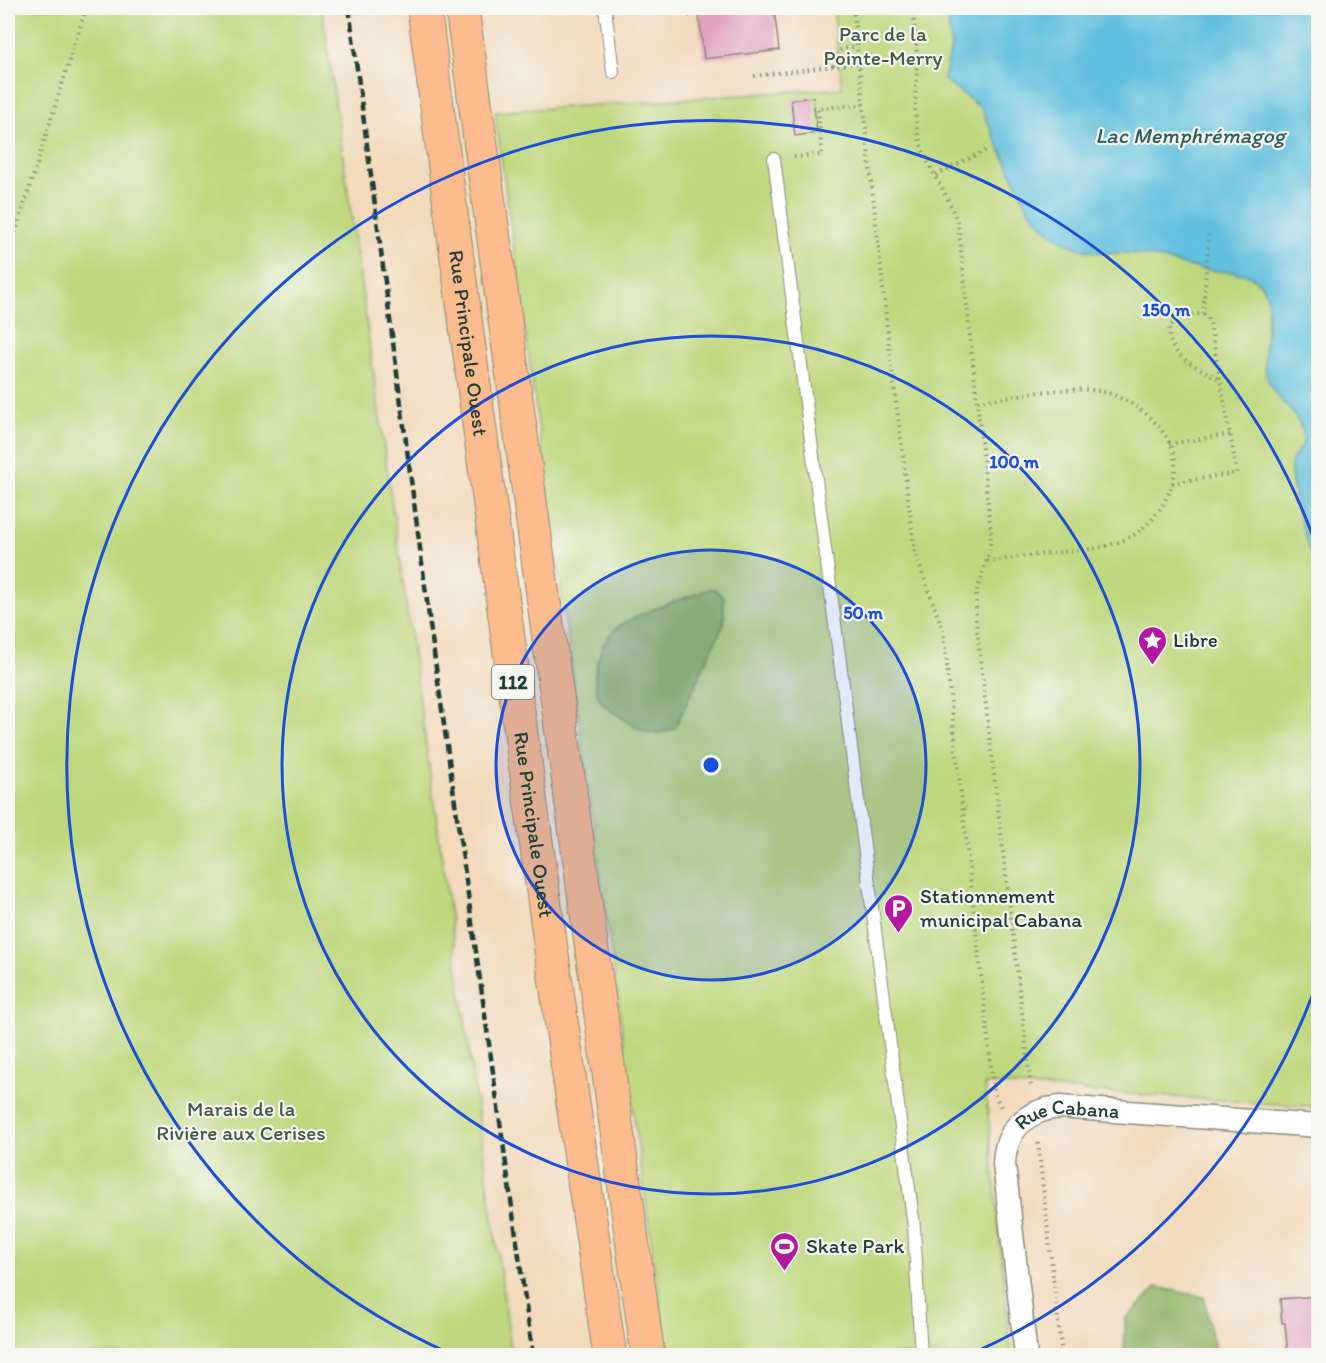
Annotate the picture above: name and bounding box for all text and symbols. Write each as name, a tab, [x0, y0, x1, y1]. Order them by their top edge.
park label: Parc de la Pointe-Merry	[824, 21, 943, 70]
water label: Lac Memphrémagog	[1095, 122, 1288, 149]
street label: Rue Principale Ouest	[444, 248, 494, 438]
text: 150 m	[1142, 299, 1191, 321]
text: 100 m	[989, 451, 1040, 473]
text: 50 m	[843, 602, 884, 624]
place icon: Libre	[1136, 624, 1168, 666]
place label: Libre	[1173, 627, 1218, 652]
road number: 112	[492, 665, 534, 699]
street label: Rue Principale Ouest	[509, 730, 560, 919]
centre of rings	[701, 755, 721, 775]
place label: Stationnement municipal Cabana	[920, 883, 1082, 932]
parking icon: Stationnement municipal Cabana	[883, 892, 915, 934]
street label: Rue Cabana	[1009, 1094, 1120, 1135]
park label: Marais de la Rivière aux Cerises	[156, 1096, 326, 1145]
sports icon: Skate Park	[769, 1230, 801, 1272]
place label: Skate Park	[806, 1233, 904, 1258]

